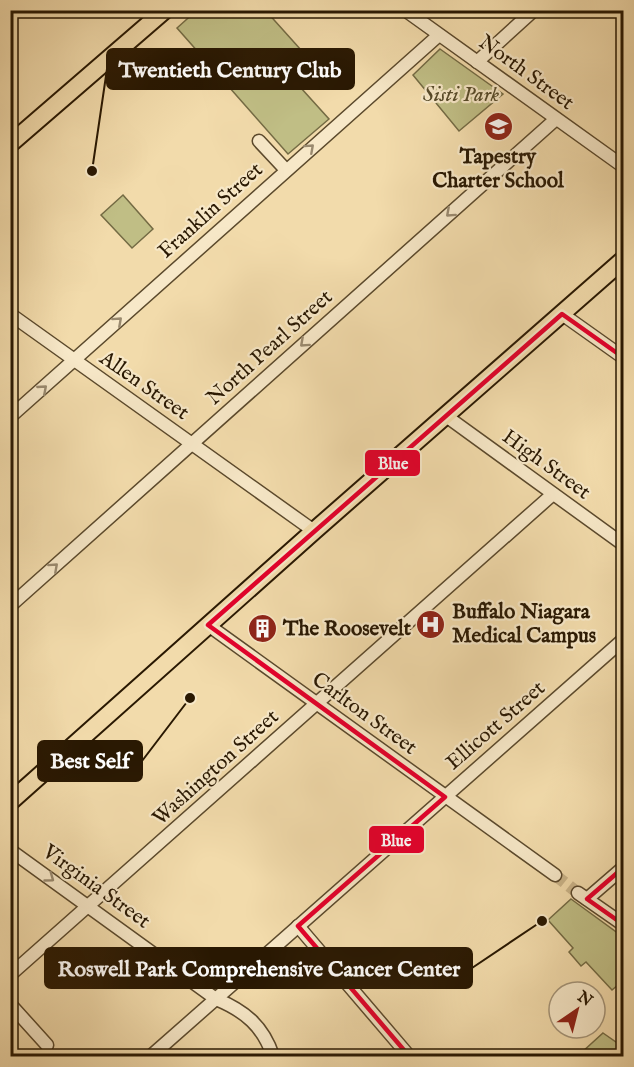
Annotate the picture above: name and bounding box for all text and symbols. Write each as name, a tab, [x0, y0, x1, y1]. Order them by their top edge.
street label: North Street	[473, 29, 579, 117]
callout: Twentieth Century Club	[107, 49, 354, 89]
text: Twentieth Century Club	[118, 57, 342, 85]
park label: Sisti Park	[423, 82, 500, 109]
school or university icon: Tapestry Charter School	[482, 110, 514, 142]
one-way arrow	[303, 144, 314, 155]
place label: Tapestry Charter School	[432, 144, 565, 195]
street label: Franklin Street	[153, 157, 269, 265]
one-way arrow	[446, 206, 457, 217]
street label: North Pearl Street	[201, 284, 339, 412]
one-way arrow	[112, 317, 122, 328]
one-way arrow	[300, 336, 311, 347]
street label: Allen Street	[93, 345, 194, 427]
one-way arrow	[36, 385, 47, 396]
street label: High Street	[496, 424, 596, 506]
line badge: Blue	[364, 449, 421, 477]
text: Blue	[378, 455, 409, 475]
one-way arrow	[47, 563, 58, 574]
place label: Buffalo Niagara Medical Campus	[452, 599, 596, 650]
hospital icon: Buffalo Niagara Medical Campus	[415, 608, 447, 640]
building icon: The Roosevelt	[246, 613, 278, 645]
place label: The Roosevelt	[282, 616, 412, 643]
street label: Carlton Street	[306, 667, 422, 761]
street label: Ellicott Street	[441, 675, 551, 777]
street label: Washington Street	[147, 704, 285, 832]
callout: Best Self	[38, 741, 142, 781]
text: Best Self	[50, 748, 134, 776]
line badge: Blue	[368, 825, 425, 854]
text: Blue	[381, 832, 412, 852]
street label: Virginia Street	[36, 838, 155, 935]
one-way arrow	[43, 871, 54, 882]
callout: Roswell Park Comprehensive Cancer Center	[45, 948, 472, 988]
text: Roswell Park Comprehensive Cancer Center	[58, 956, 461, 984]
north arrow	[547, 980, 607, 1040]
text: N	[572, 987, 596, 1012]

